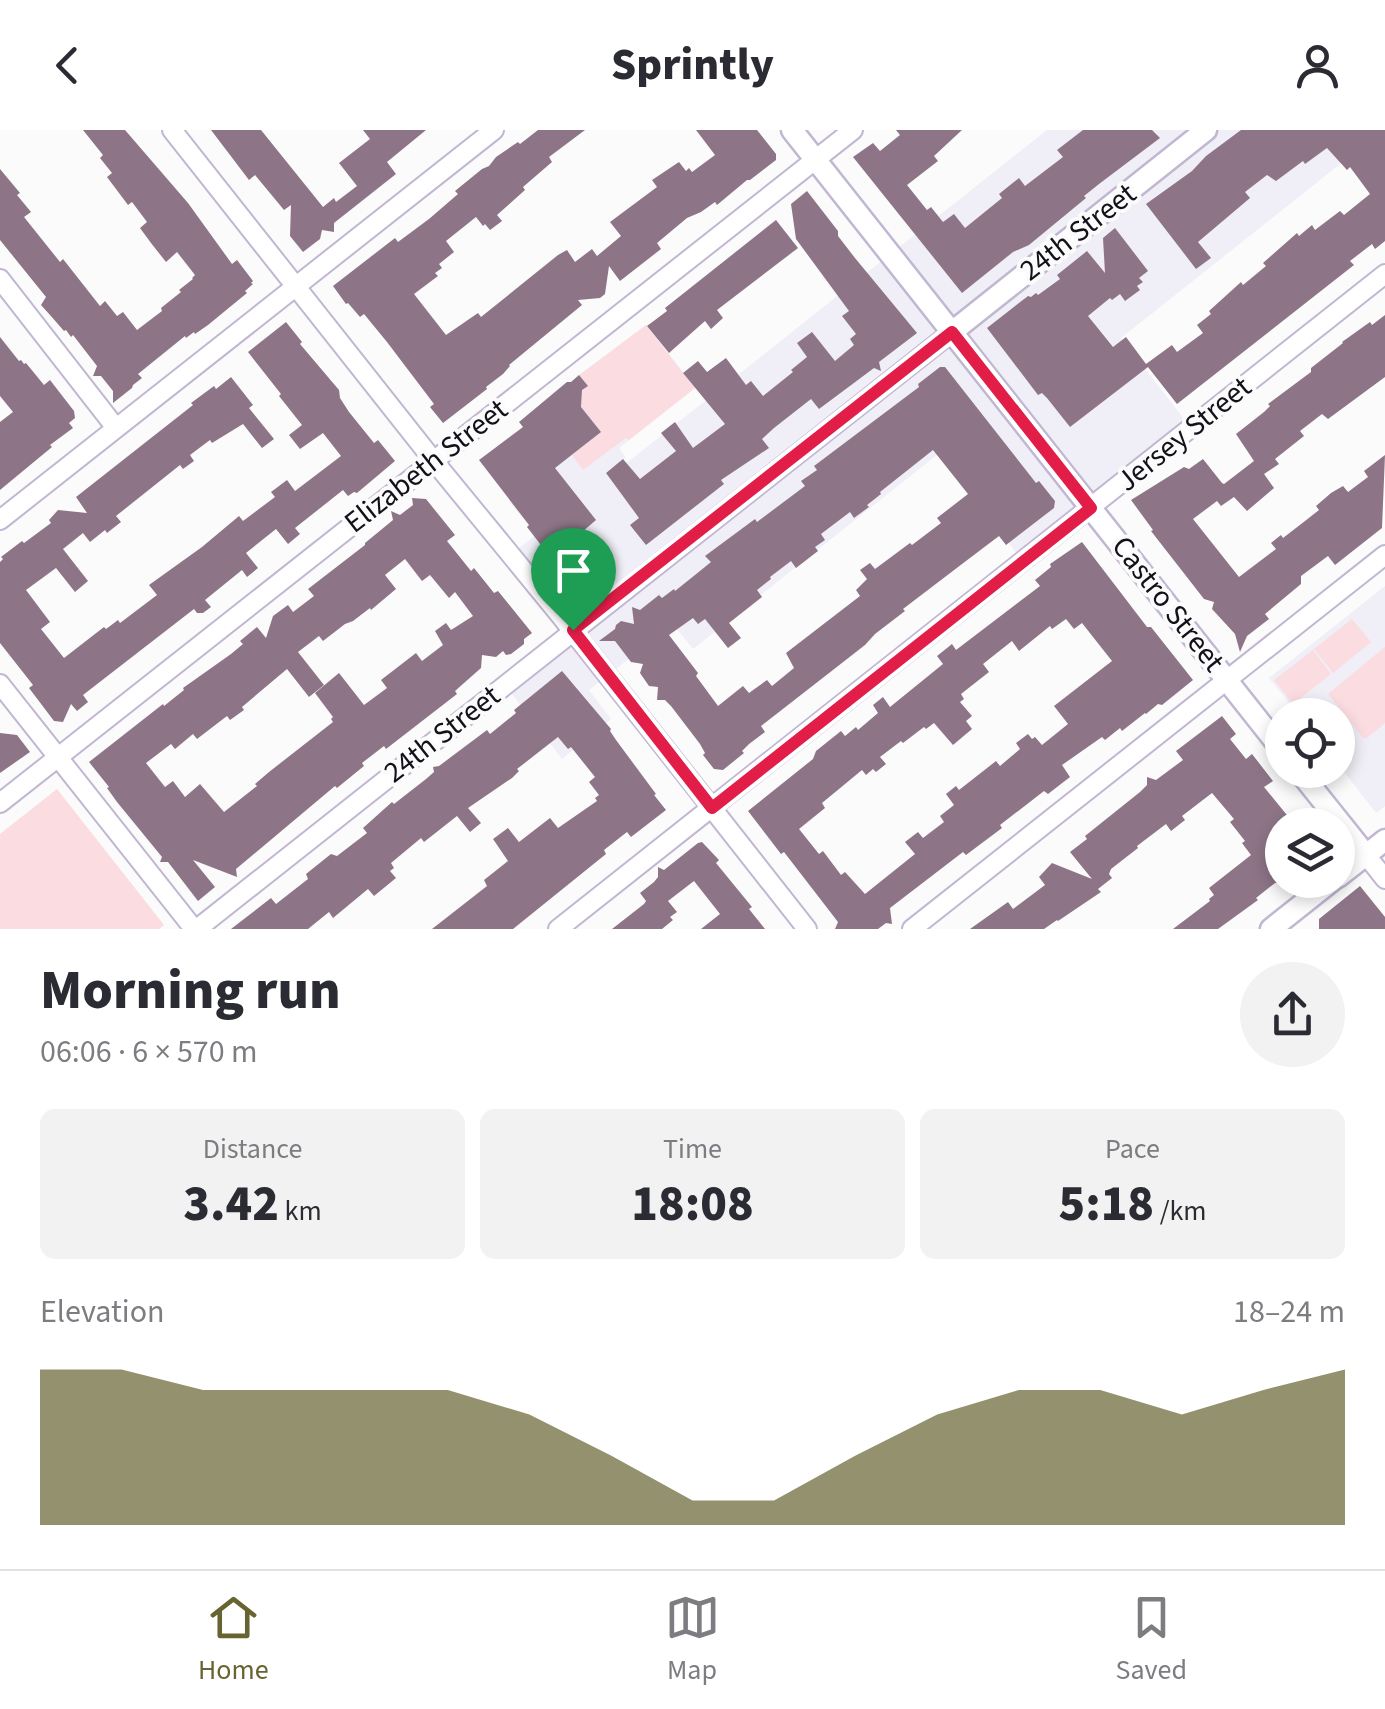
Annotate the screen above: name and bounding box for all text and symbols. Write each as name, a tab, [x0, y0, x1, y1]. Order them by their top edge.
text: Sprintly	[611, 33, 774, 97]
icon: back	[40, 38, 95, 93]
icon: person	[1290, 38, 1345, 93]
street label: 24th Street	[1011, 173, 1145, 291]
street label: Jersey Street	[1107, 366, 1261, 502]
street label: Elizabeth Street	[335, 388, 517, 544]
street label: Castro Street	[1101, 527, 1235, 681]
pin	[531, 528, 616, 631]
icon: arrive	[546, 543, 601, 598]
street label: 24th Street	[375, 675, 509, 793]
map controls	[1265, 698, 1355, 898]
button: locate	[1265, 698, 1355, 788]
button: layers	[1265, 808, 1355, 898]
text: Morning run	[40, 952, 341, 1030]
button: share	[1240, 962, 1345, 1067]
text: 06:06 · 6 × 570 m	[40, 1029, 258, 1075]
text: Distance	[203, 1129, 302, 1169]
text: Time	[663, 1129, 722, 1169]
text: Pace	[1105, 1129, 1160, 1169]
text: 3.42	[183, 1169, 279, 1240]
text: 18:08	[631, 1169, 754, 1240]
text: 5:18	[1058, 1169, 1154, 1240]
text: km	[279, 1191, 322, 1231]
text: /km	[1154, 1191, 1207, 1231]
text: Elevation	[40, 1289, 165, 1335]
text: 18–24 m	[1233, 1289, 1345, 1335]
tab: Home	[198, 1590, 269, 1690]
tab: Map	[665, 1590, 720, 1690]
tab: Saved	[1116, 1590, 1187, 1690]

